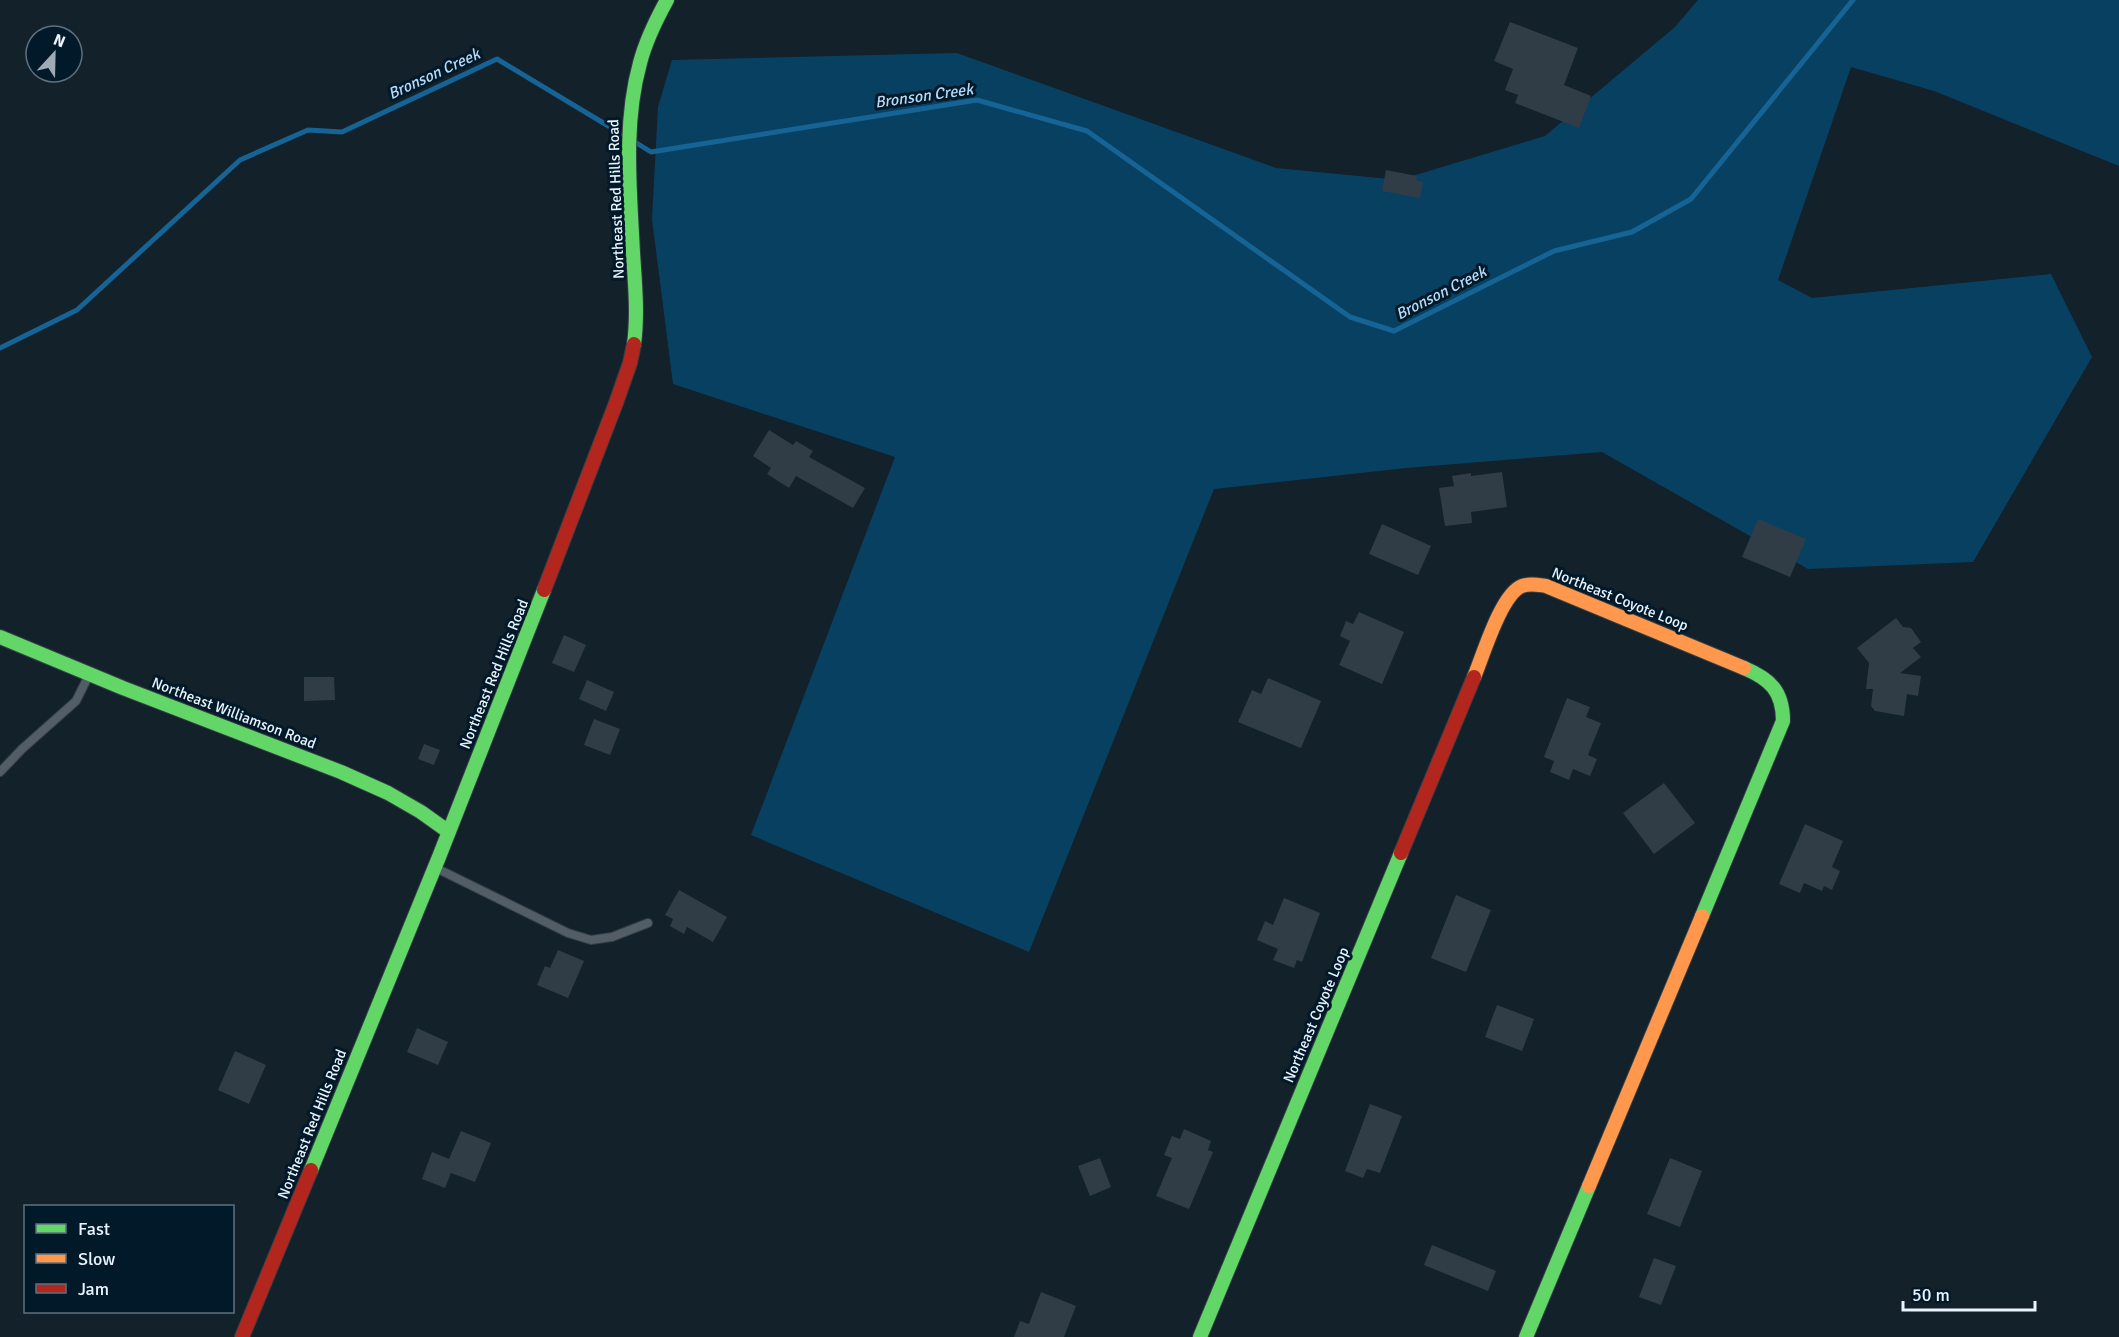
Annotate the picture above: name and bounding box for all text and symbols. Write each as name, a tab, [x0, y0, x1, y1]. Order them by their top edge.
north arrow	[24, 24, 84, 84]
text: N	[50, 30, 68, 52]
water label: Bronson Creek	[385, 43, 485, 104]
water label: Bronson Creek	[874, 79, 976, 113]
street label: Northeast Red Hills Road	[604, 119, 628, 279]
water label: Bronson Creek	[1392, 261, 1491, 324]
street label: Northeast Coyote Loop	[1549, 563, 1691, 635]
street label: Northeast Red Hills Road	[456, 596, 532, 751]
street label: Northeast Williamson Road	[149, 673, 319, 753]
street label: Northeast Coyote Loop	[1279, 945, 1353, 1085]
street label: Northeast Red Hills Road	[274, 1046, 350, 1201]
legend	[24, 1205, 234, 1313]
text: Fast	[78, 1218, 110, 1240]
text: Slow	[78, 1248, 115, 1270]
scale bar	[1903, 1274, 2035, 1312]
text: Jam	[78, 1278, 109, 1300]
text: 50 m	[1912, 1284, 1950, 1306]

